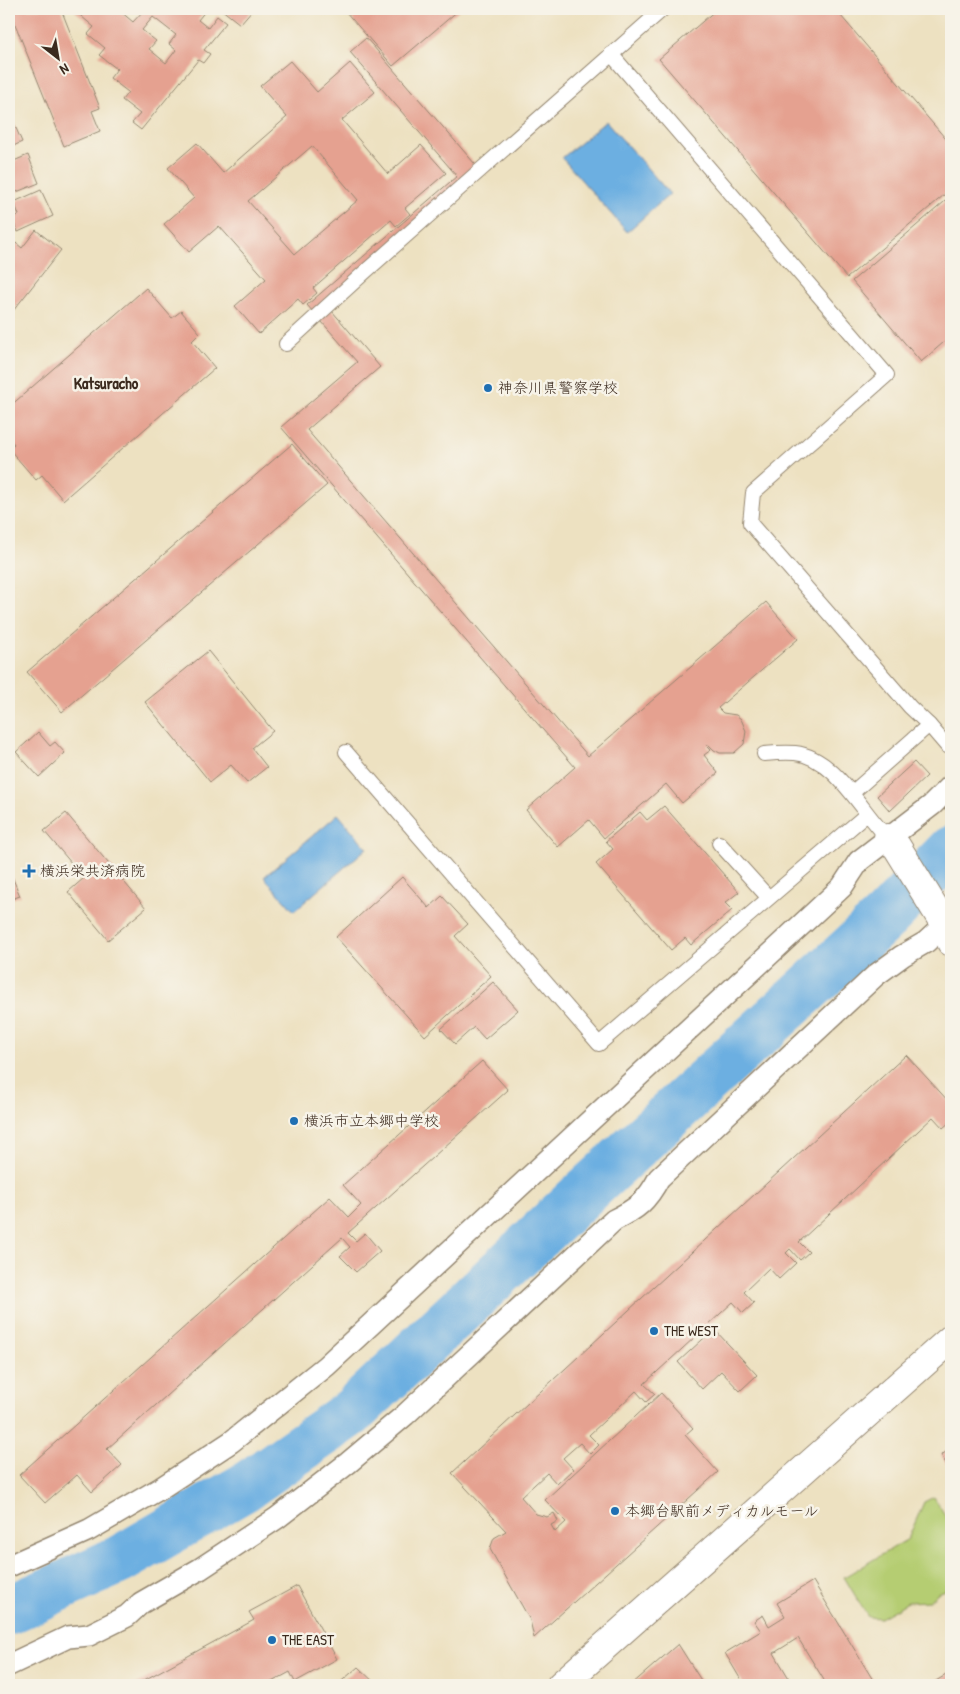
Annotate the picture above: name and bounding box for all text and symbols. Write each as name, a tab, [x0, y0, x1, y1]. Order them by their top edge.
north arrow	[32, 32, 82, 82]
text: N	[56, 60, 73, 80]
district label: Katsuracho	[74, 372, 139, 394]
place label: 神奈川県警察学校	[498, 377, 618, 398]
marker: 神奈川県警察学校	[482, 382, 494, 394]
place label: 横浜栄共済病院	[40, 860, 145, 881]
marker: 横浜栄共済病院	[22, 864, 36, 878]
place label: 横浜市立本郷中学校	[304, 1110, 439, 1131]
marker: 横浜市立本郷中学校	[288, 1115, 300, 1127]
place label: THE WEST	[664, 1320, 719, 1341]
marker: THE WEST	[648, 1325, 660, 1337]
place label: 本郷台駅前メディカルモール	[625, 1500, 819, 1521]
marker: 本郷台駅前メディカルモール	[609, 1505, 621, 1517]
place label: THE EAST	[282, 1629, 335, 1650]
marker: THE EAST	[266, 1634, 278, 1646]

